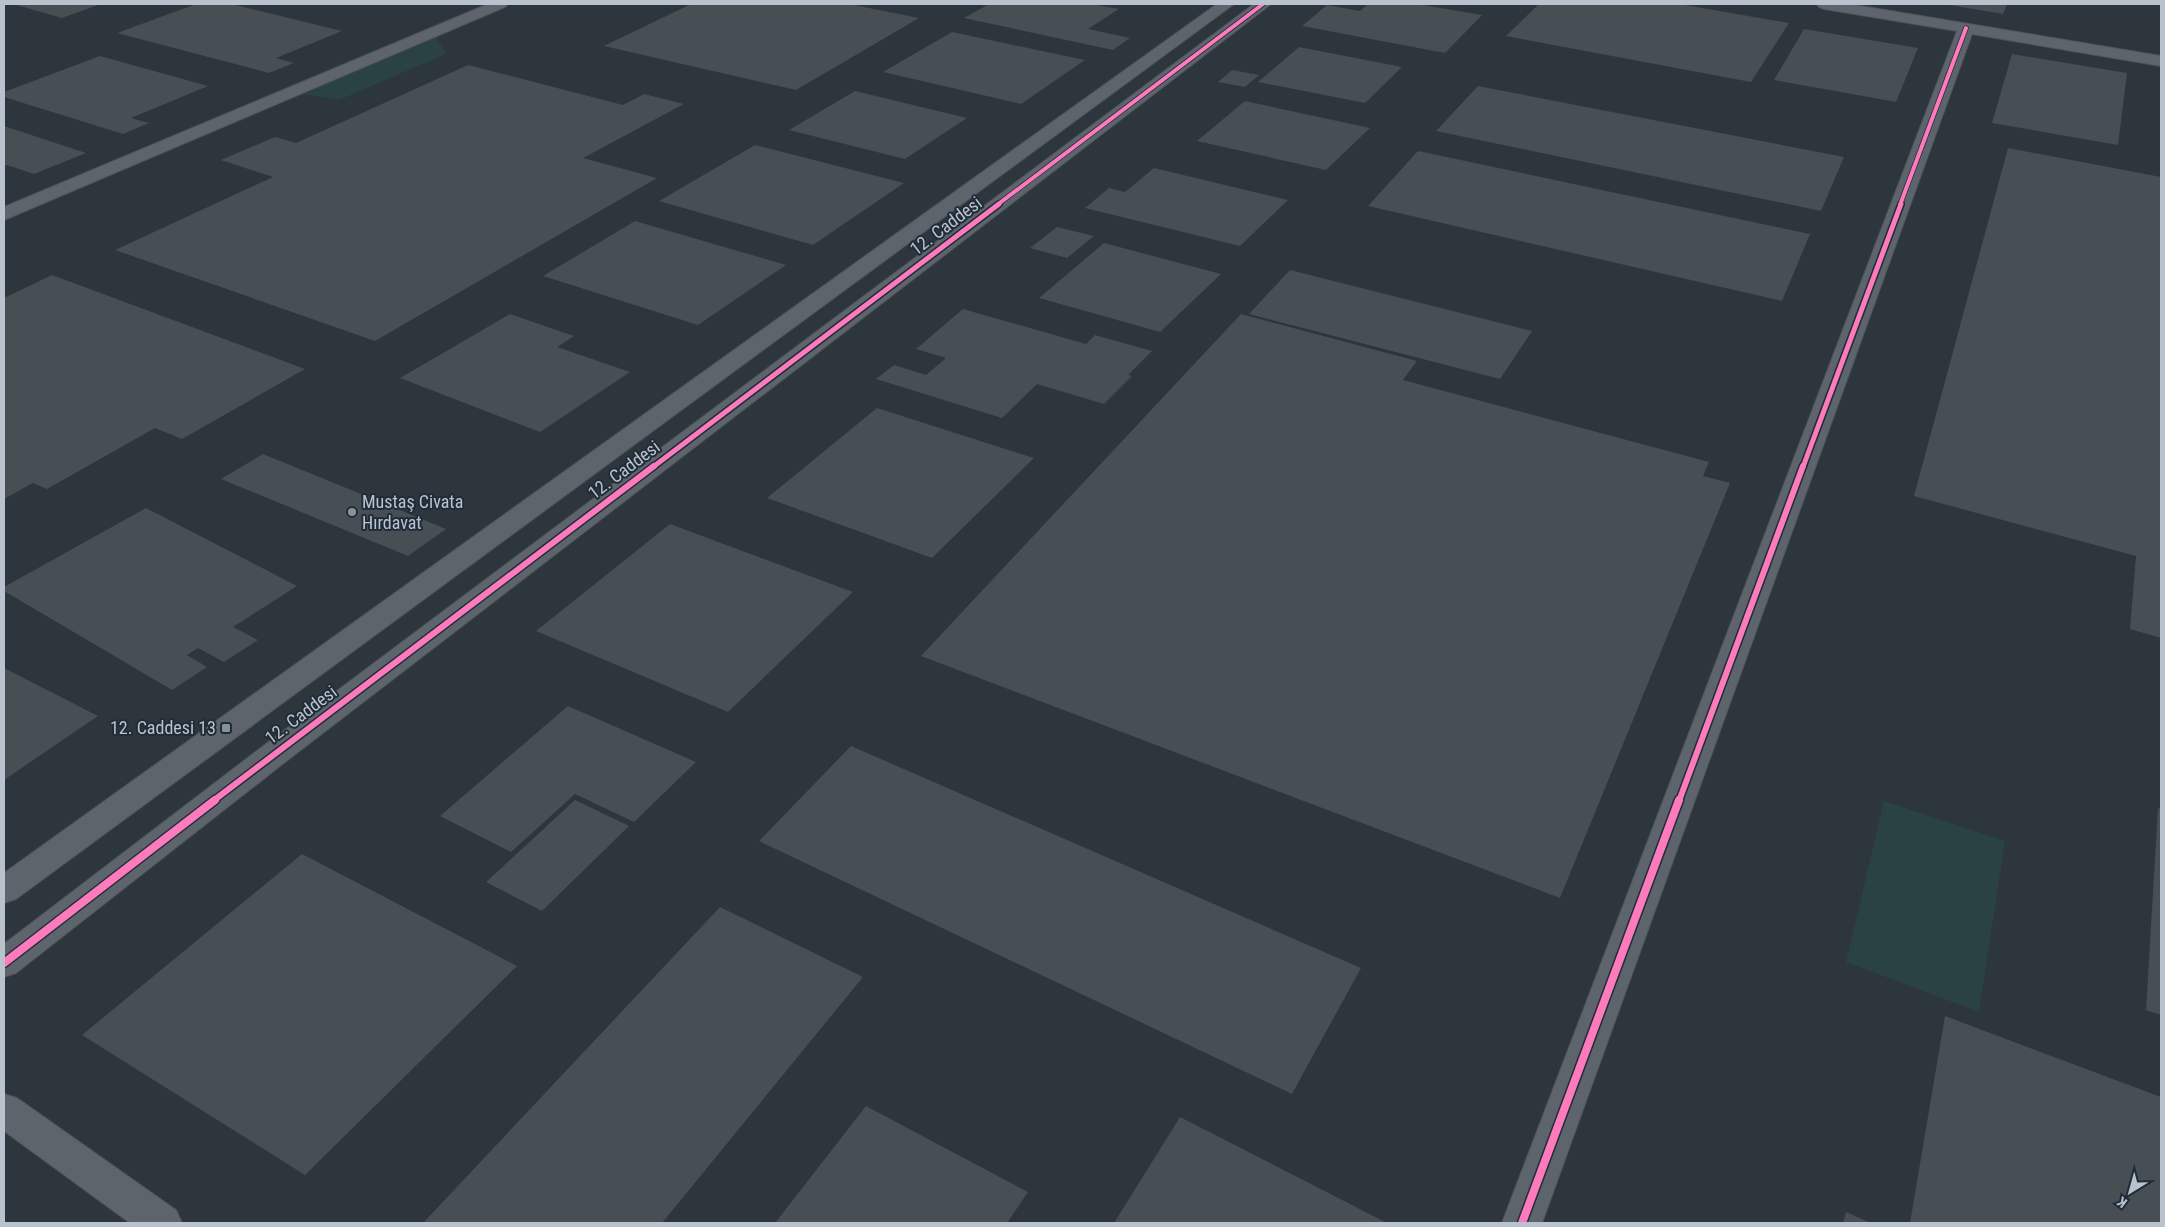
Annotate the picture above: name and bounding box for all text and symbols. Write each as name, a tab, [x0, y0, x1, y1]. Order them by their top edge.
street label: 12. Caddesi	[906, 192, 986, 259]
street label: 12. Caddesi	[584, 436, 664, 503]
place label: Mustaş Civata Hırdavat	[362, 491, 463, 533]
marker: Mustaş Civata Hırdavat	[346, 506, 358, 518]
street label: 12. Caddesi	[261, 681, 341, 748]
place label: 12. Caddesi 13	[110, 717, 216, 738]
marker: 12. Caddesi 13	[220, 722, 232, 734]
north arrow	[2105, 1167, 2155, 1217]
text: K	[2114, 1194, 2130, 1211]

